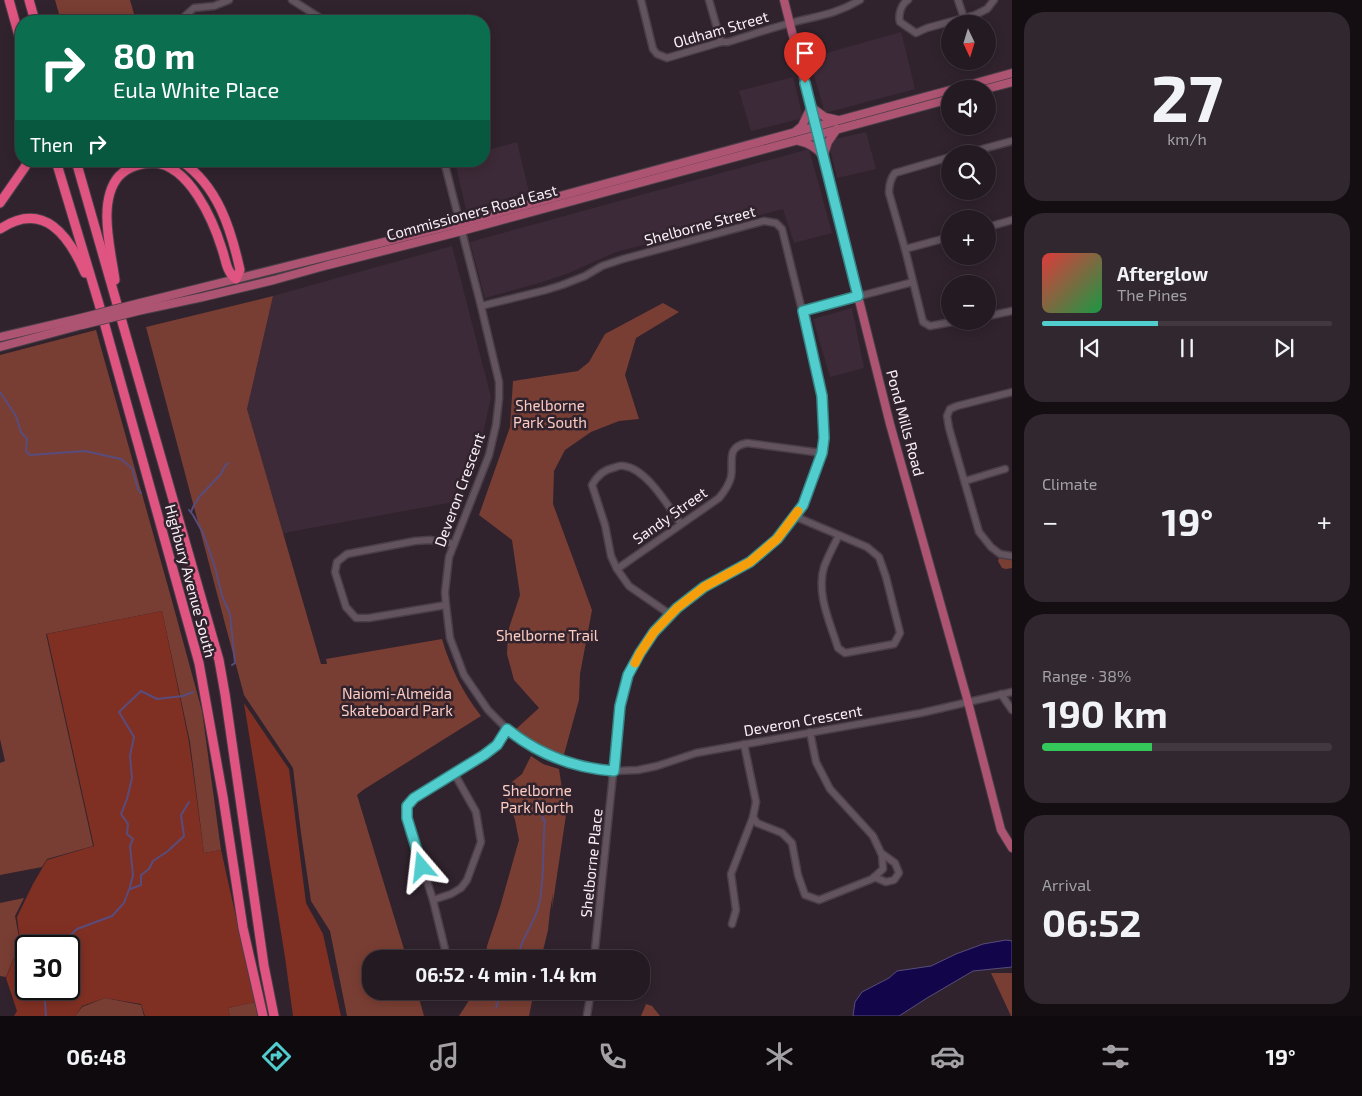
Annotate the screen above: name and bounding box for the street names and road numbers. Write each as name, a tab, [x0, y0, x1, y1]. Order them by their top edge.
street label: Oldham Street	[671, 7, 771, 51]
street label: Commissioners Road East	[384, 180, 559, 244]
street label: Shelborne Street	[642, 201, 758, 249]
street label: Pond Mills Road	[883, 368, 929, 478]
street label: Deveron Crescent	[430, 430, 488, 549]
street label: Sandy Street	[629, 483, 710, 547]
street label: Highbury Avenue South	[162, 502, 220, 659]
street label: Deveron Crescent	[742, 701, 864, 739]
street label: Shelborne Place	[576, 807, 606, 918]

